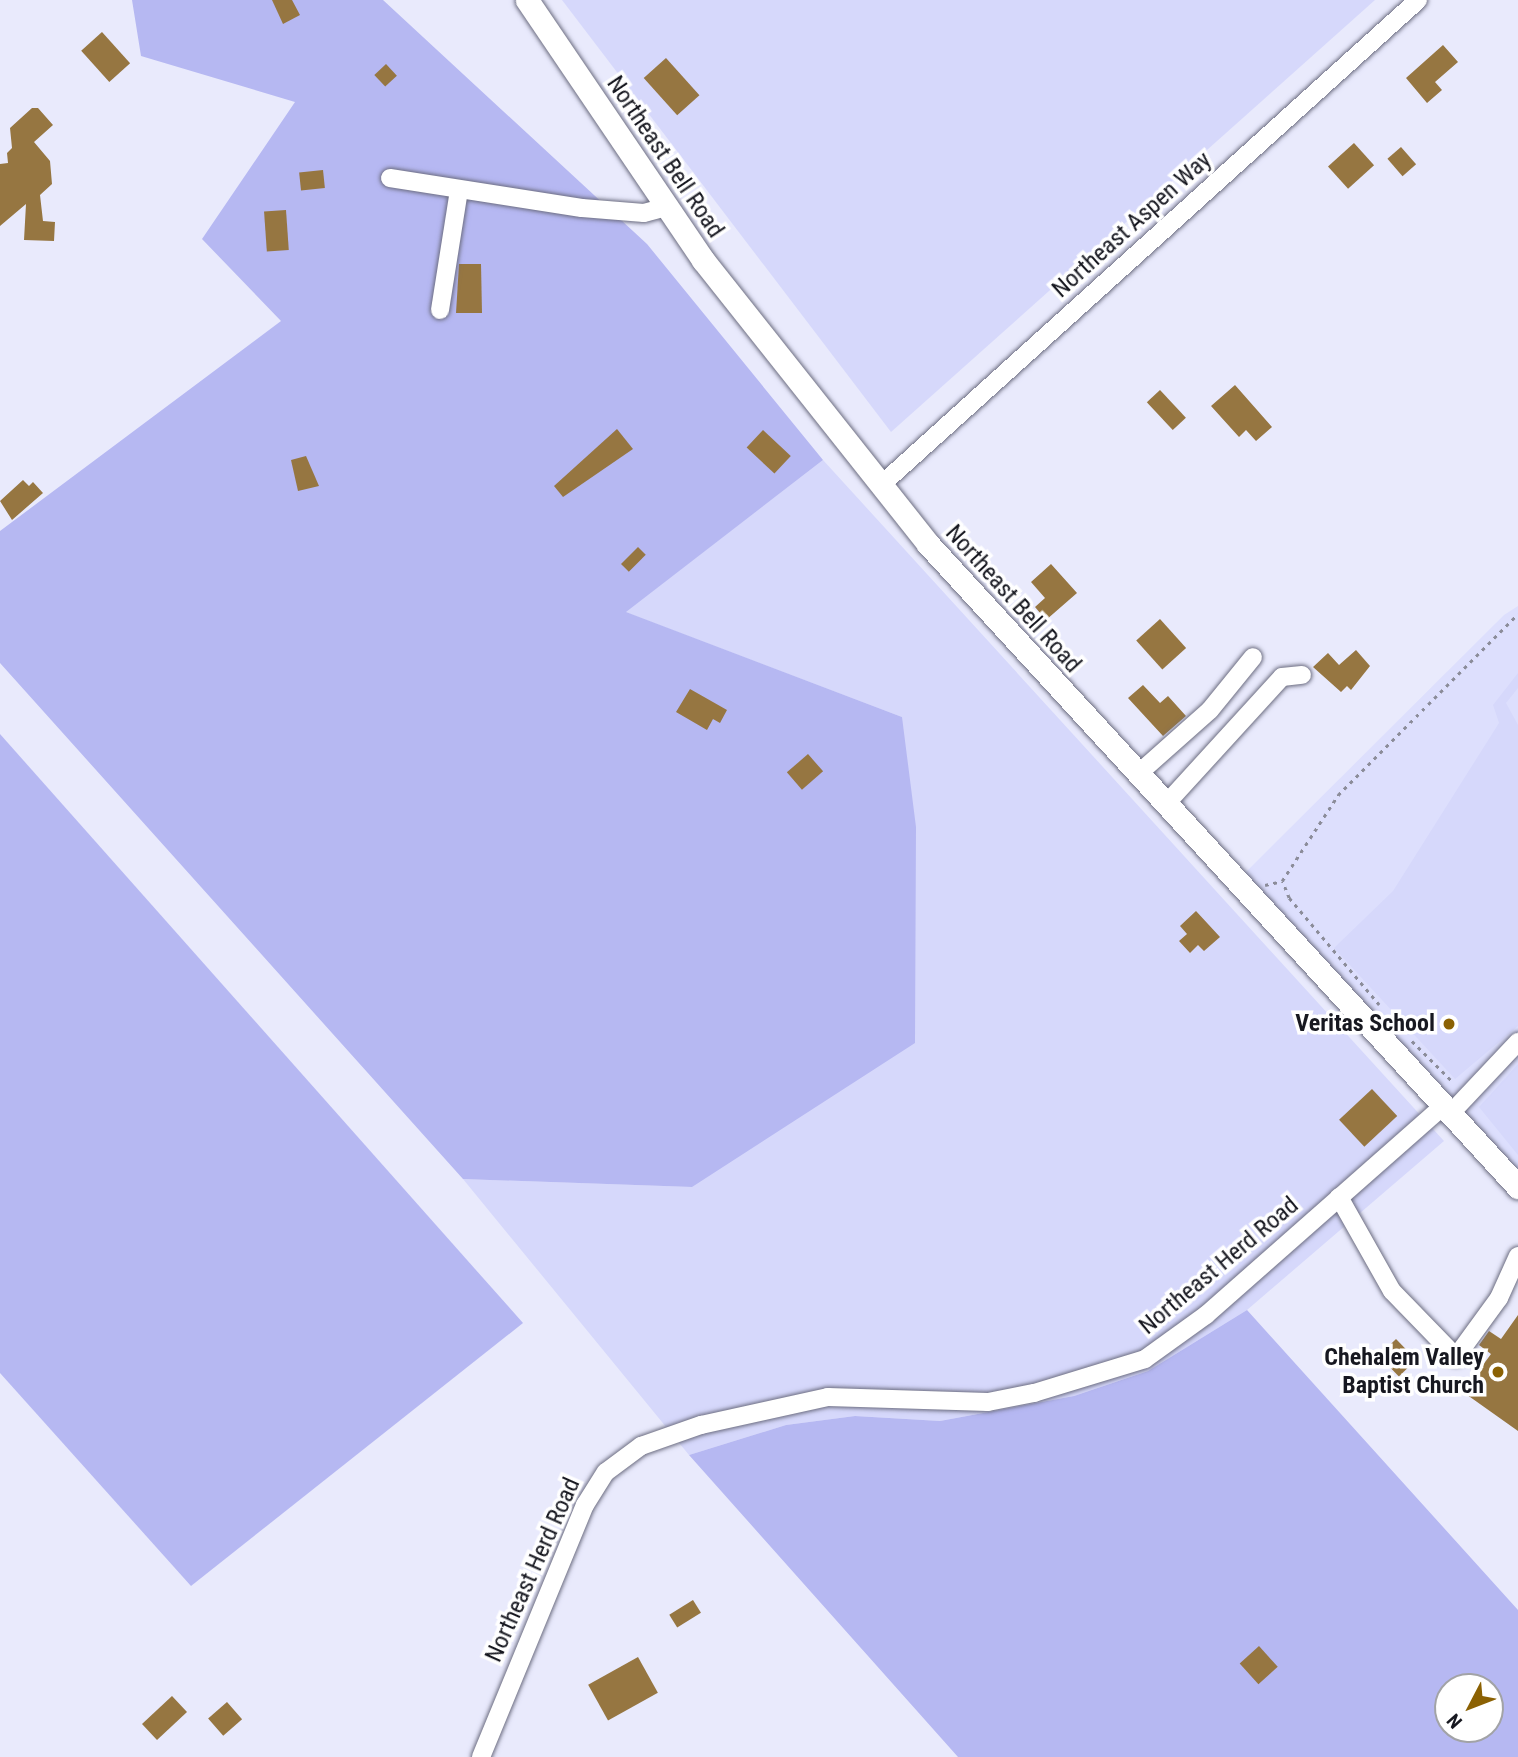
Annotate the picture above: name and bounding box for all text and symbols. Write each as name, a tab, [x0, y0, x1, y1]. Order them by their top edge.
street label: Northeast Bell Road	[600, 71, 730, 243]
street label: Northeast Aspen Way	[1047, 146, 1217, 304]
street label: Northeast Bell Road	[939, 519, 1087, 679]
place label: Veritas School	[1295, 1010, 1435, 1038]
marker: Veritas School	[1441, 1016, 1457, 1032]
street label: Northeast Herd Road	[1134, 1191, 1304, 1341]
place label: Chehalem Valley Baptist Church	[1324, 1344, 1484, 1400]
marker: Chehalem Valley Baptist Church	[1490, 1364, 1506, 1380]
street label: Northeast Herd Road	[479, 1473, 587, 1667]
north arrow	[1434, 1673, 1504, 1743]
text: N	[1442, 1709, 1467, 1733]

